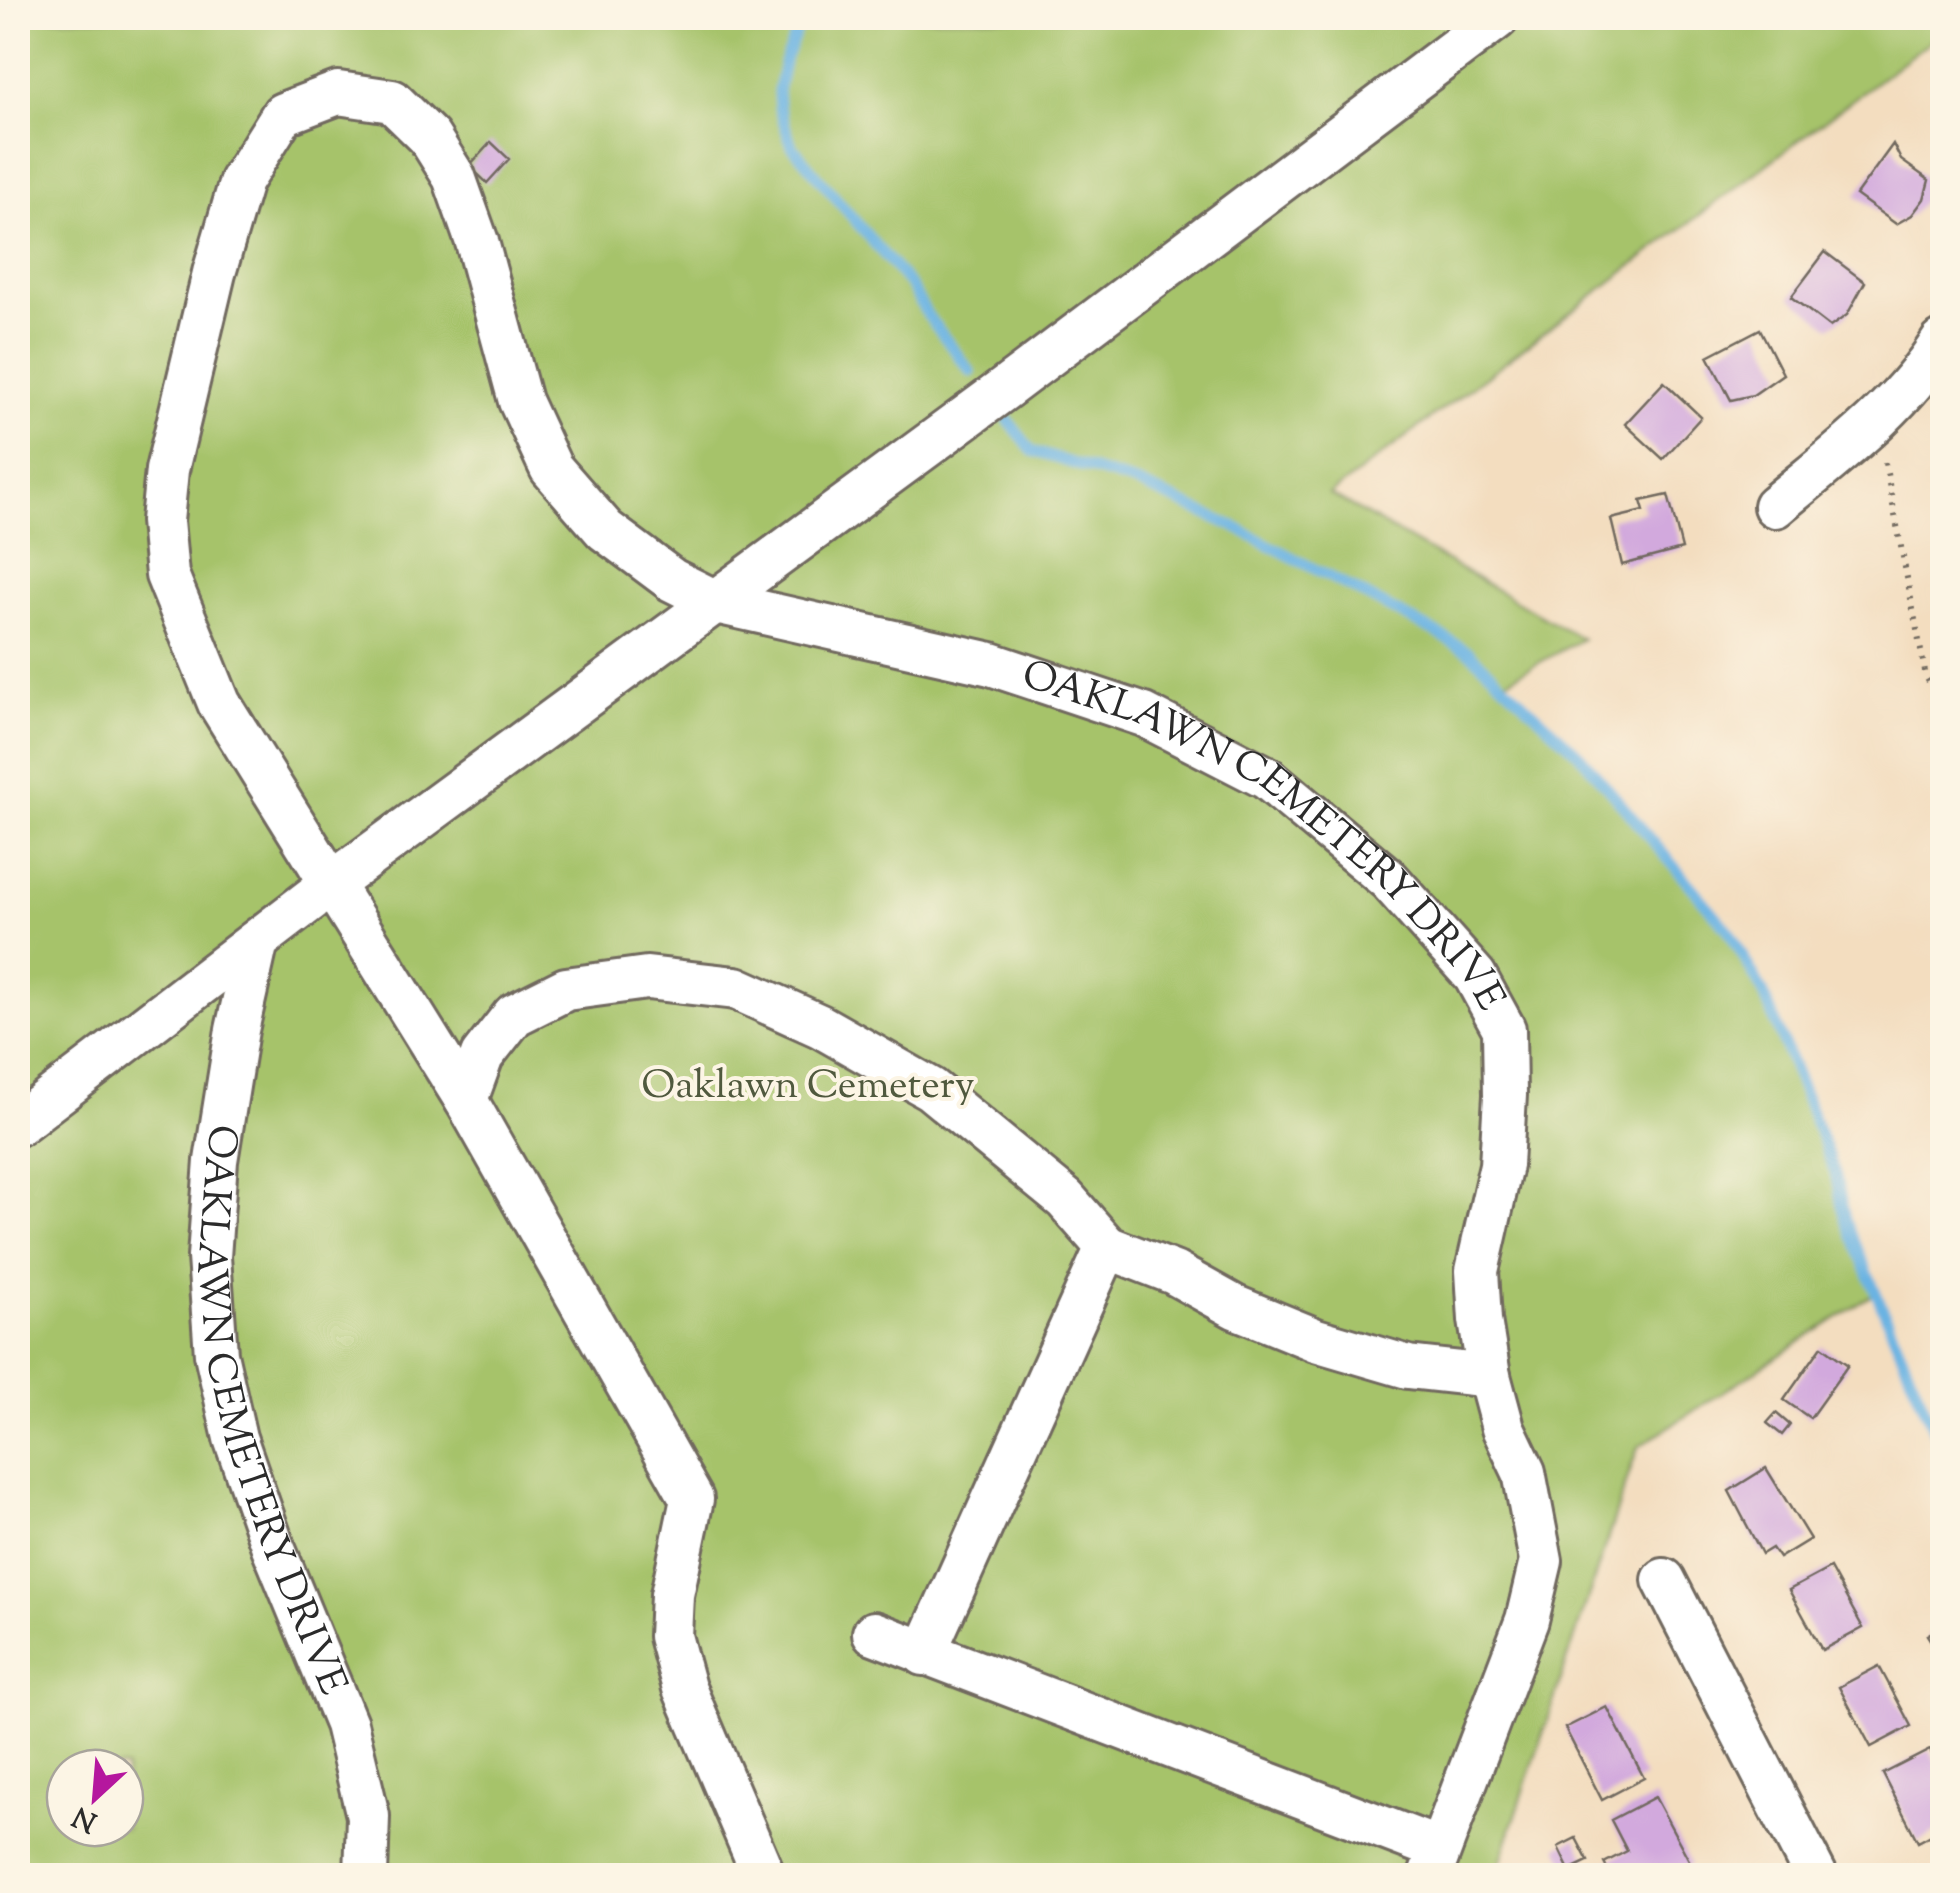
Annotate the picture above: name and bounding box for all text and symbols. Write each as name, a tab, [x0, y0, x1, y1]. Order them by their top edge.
street label: OAKLAWN CEMETERY DRIVE	[1014, 648, 1517, 1022]
park label: Oaklawn Cemetery	[641, 1059, 975, 1116]
street label: OAKLAWN CEMETERY DRIVE	[179, 1120, 360, 1704]
north arrow	[45, 1748, 145, 1848]
text: N	[67, 1795, 104, 1841]

